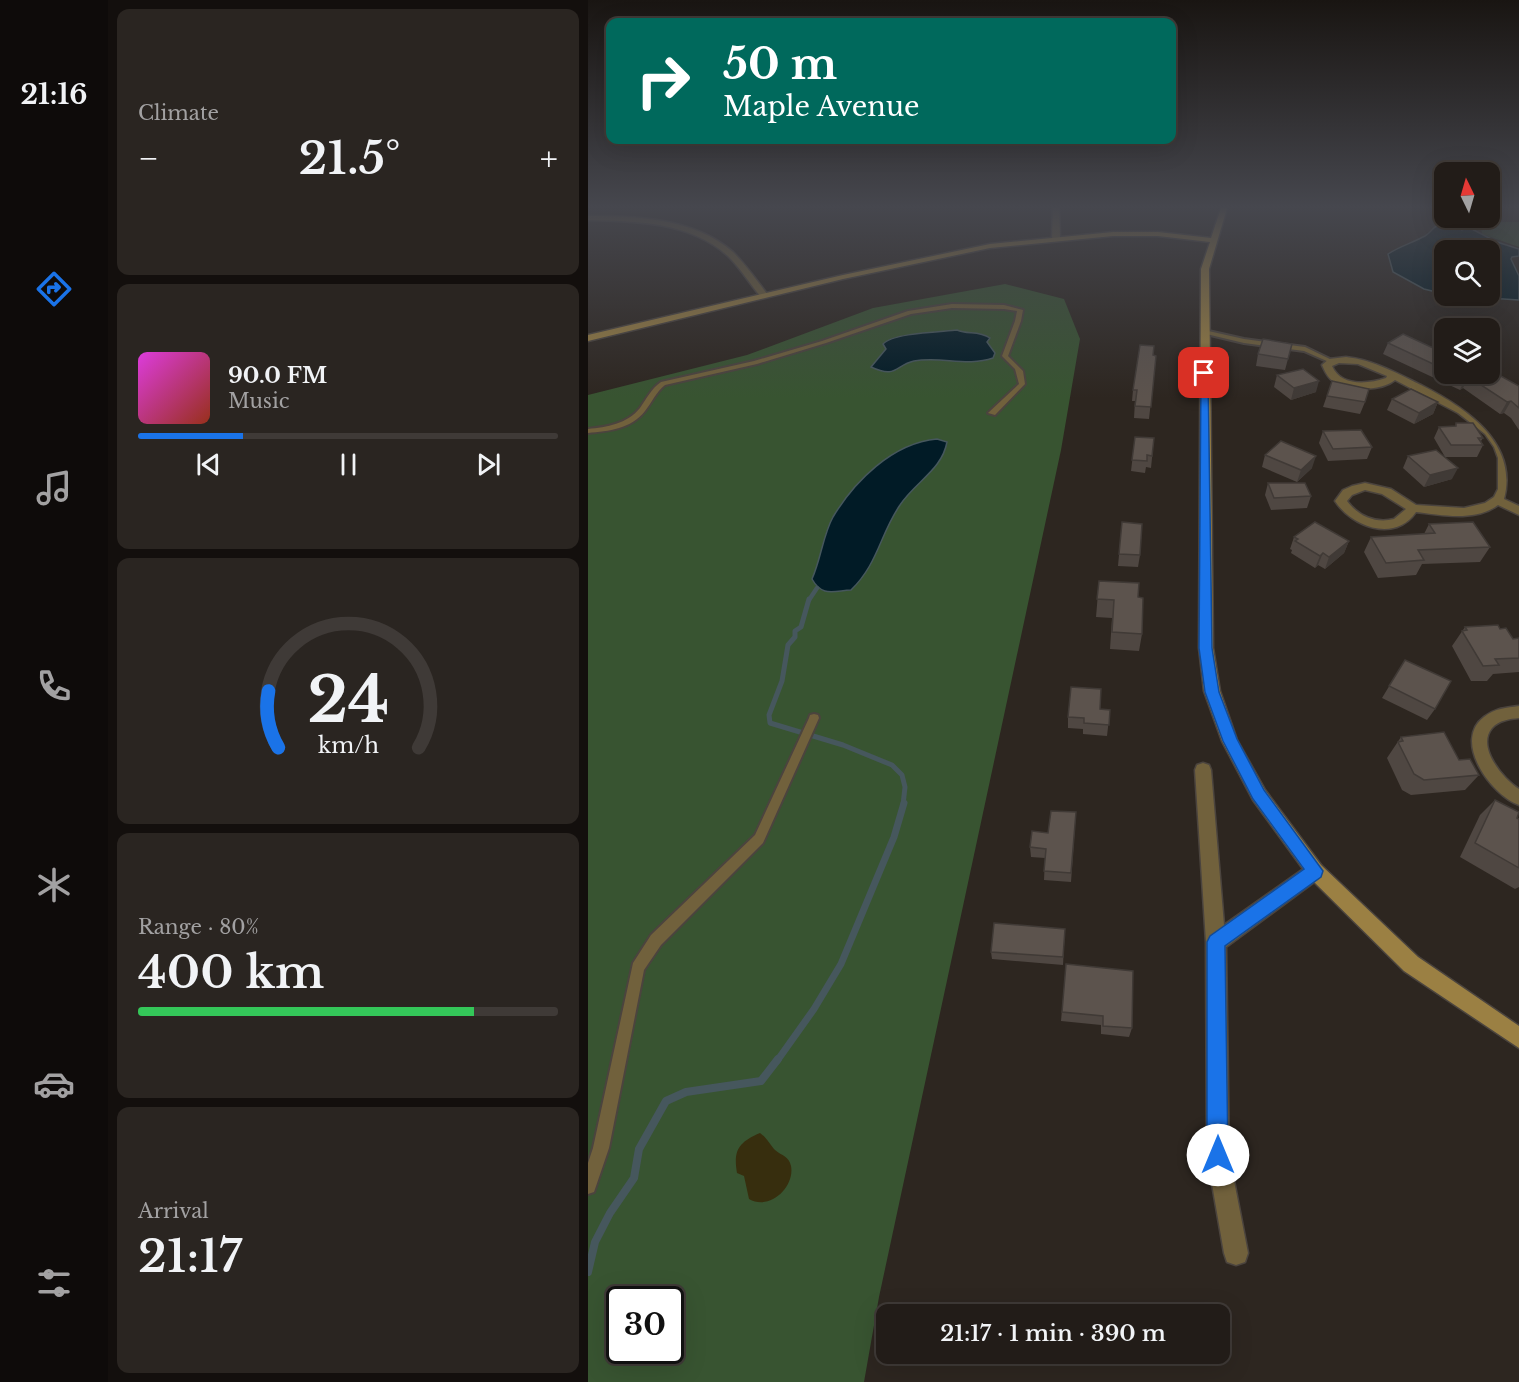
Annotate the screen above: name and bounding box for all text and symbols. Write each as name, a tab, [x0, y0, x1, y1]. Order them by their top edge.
text: 50 m	[723, 38, 837, 90]
icon: right	[624, 42, 702, 120]
text: 21:16	[21, 78, 88, 111]
text: Maple Avenue	[723, 90, 919, 123]
text: Climate	[138, 101, 219, 125]
text: 21.5°	[298, 130, 400, 186]
text: −	[138, 138, 159, 179]
text: +	[540, 138, 558, 179]
north arrow	[1434, 162, 1500, 228]
map controls	[1434, 162, 1500, 384]
button: search	[1434, 240, 1500, 306]
icon: directions	[33, 268, 75, 310]
button: layers	[1434, 318, 1500, 384]
pin	[1178, 347, 1229, 398]
icon: arrive	[1187, 356, 1220, 389]
text: 90.0 FM	[228, 362, 327, 389]
text: Music	[228, 389, 289, 413]
icon: previous	[192, 448, 225, 481]
icon: pause	[332, 448, 365, 481]
icon: next	[472, 448, 505, 481]
icon: music	[33, 467, 75, 509]
text: 24	[307, 661, 389, 739]
icon: phone	[33, 665, 75, 707]
text: km/h	[318, 732, 379, 759]
icon: climate	[33, 864, 75, 906]
text: Range · 80%	[138, 915, 259, 939]
text: 400 km	[138, 944, 324, 1000]
icon: car	[33, 1063, 75, 1105]
position arrow	[1186, 1123, 1250, 1187]
text: Arrival	[138, 1199, 209, 1223]
text: 21:17	[138, 1228, 242, 1284]
icon: filters	[33, 1262, 75, 1304]
speed limit sign: 30	[606, 1286, 684, 1364]
text: 21:17 · 1 min · 390 m	[940, 1320, 1166, 1347]

